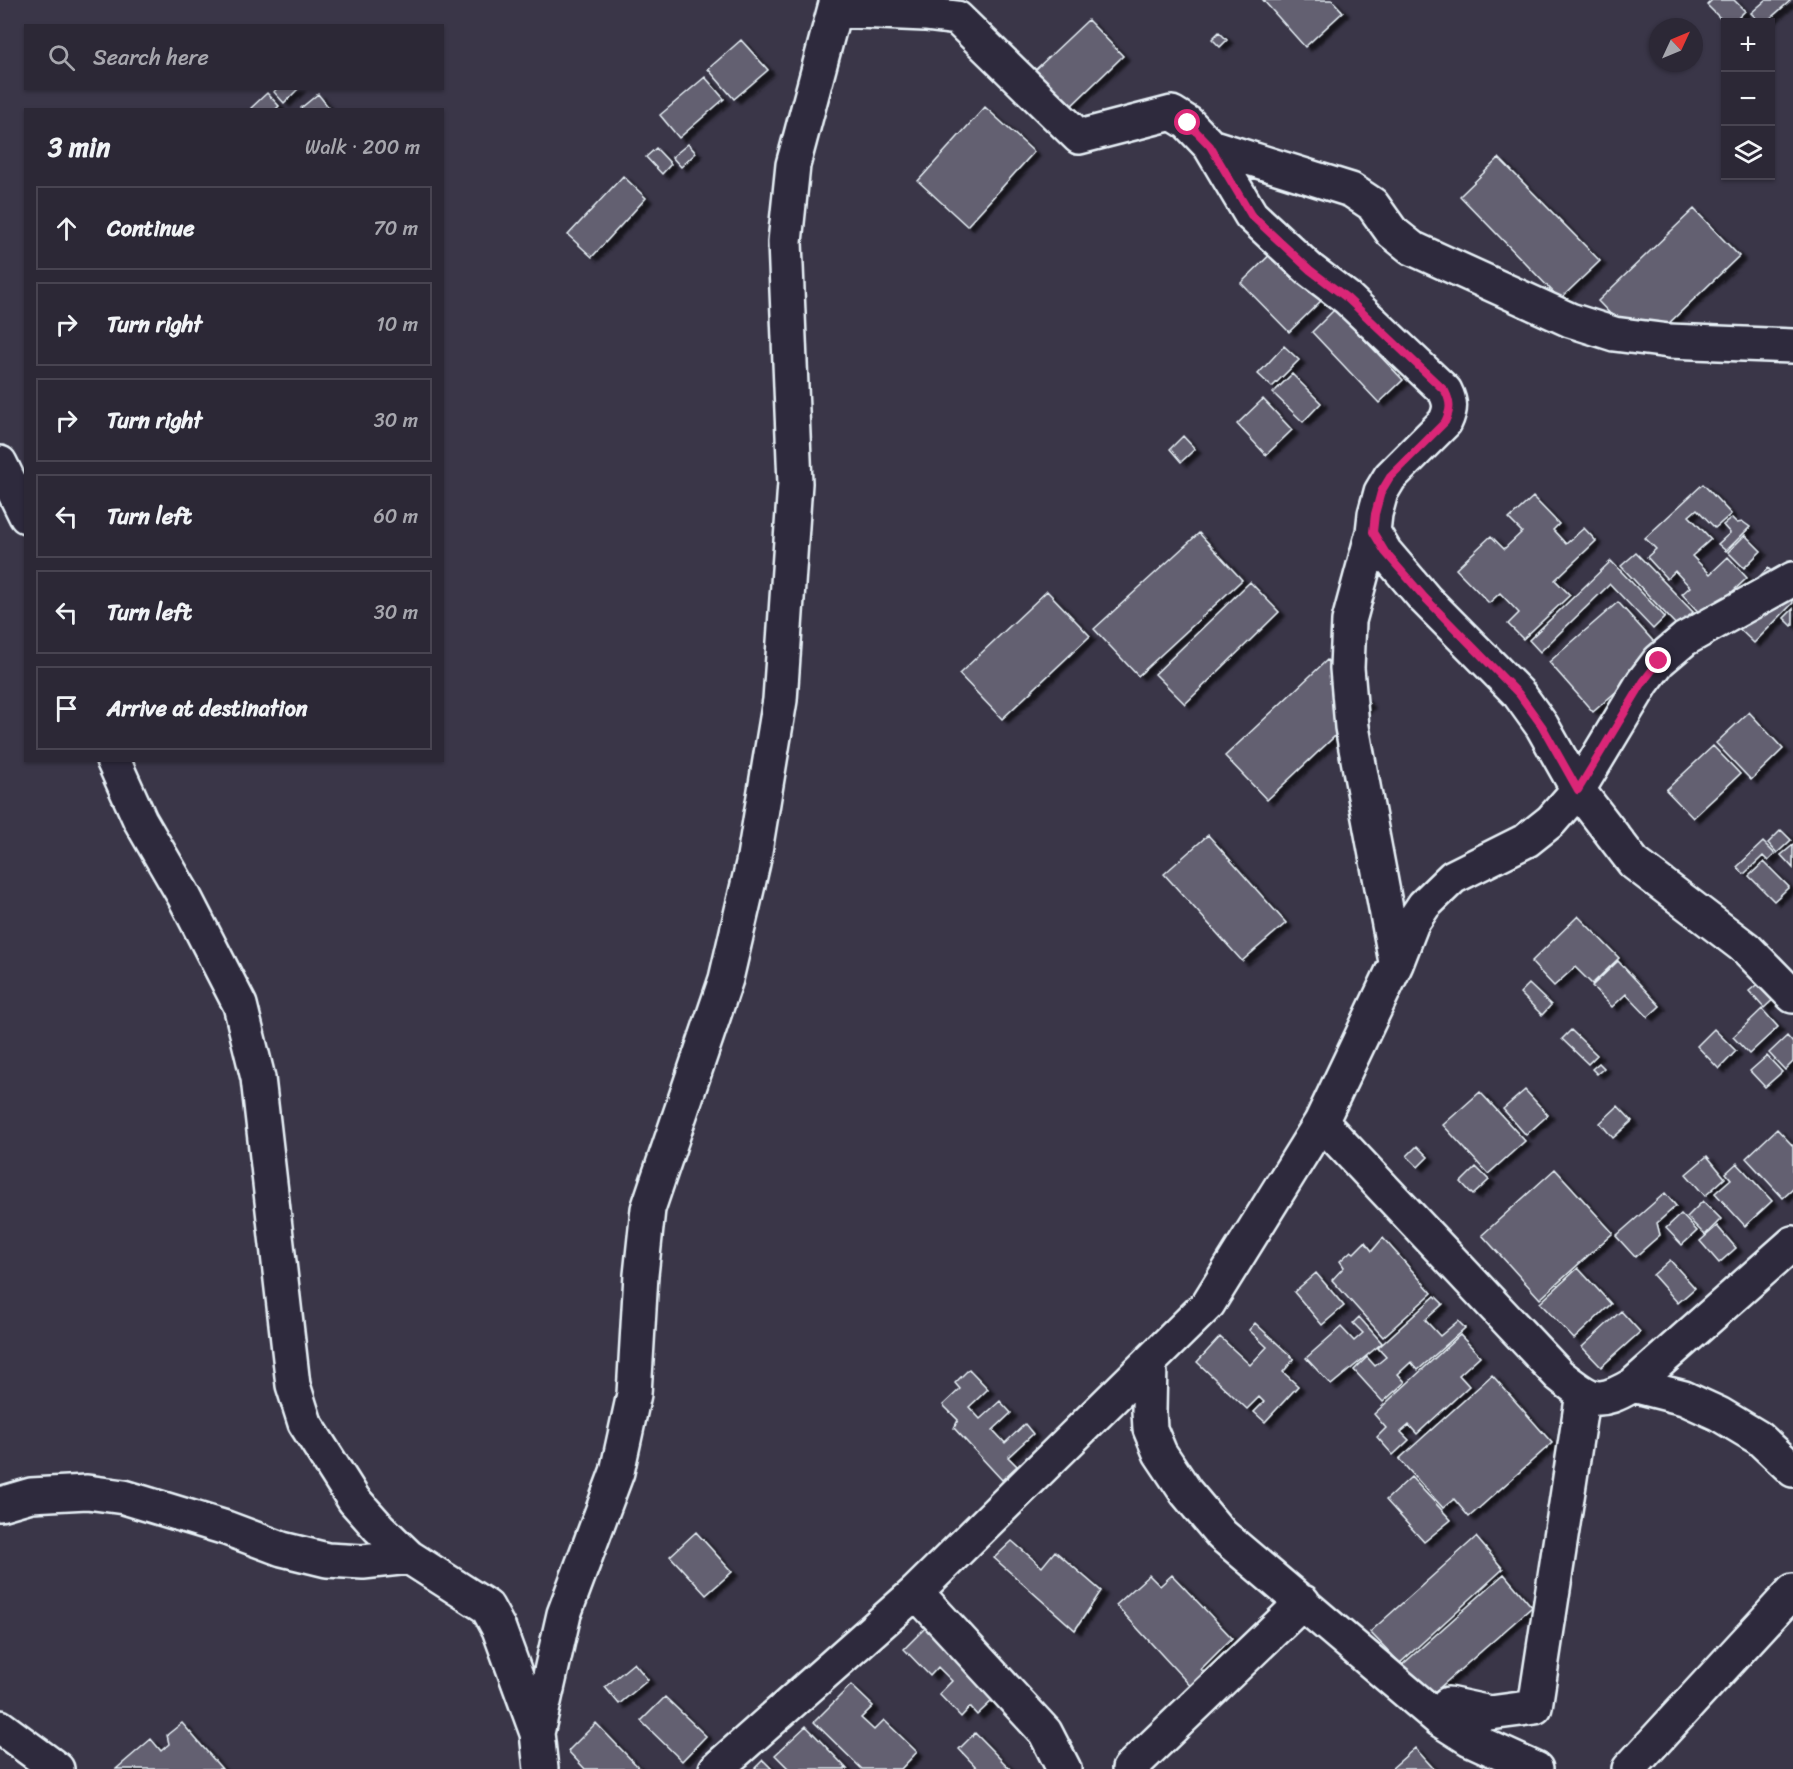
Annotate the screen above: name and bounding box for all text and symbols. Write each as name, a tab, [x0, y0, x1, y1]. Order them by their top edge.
north arrow	[1649, 18, 1703, 72]
map controls	[1721, 18, 1775, 180]
button: +	[1721, 18, 1775, 72]
search box	[24, 24, 444, 90]
text: Search here	[93, 38, 209, 77]
icon: search	[45, 41, 78, 74]
button: −	[1721, 72, 1775, 126]
route start	[1174, 109, 1200, 135]
text: 3 min	[48, 124, 110, 170]
button: layers	[1721, 126, 1775, 180]
text: Walk · 200 m	[305, 130, 420, 165]
text: Continue	[107, 209, 195, 248]
text: 70 m	[373, 211, 418, 246]
icon: ahead	[50, 212, 83, 245]
text: Turn right	[107, 305, 202, 344]
text: 10 m	[376, 307, 418, 342]
icon: right	[50, 308, 83, 341]
text: Turn right	[107, 401, 202, 440]
text: 30 m	[374, 403, 418, 438]
icon: right	[50, 404, 83, 437]
text: Turn left	[107, 497, 192, 536]
text: 60 m	[373, 499, 418, 534]
icon: left	[50, 500, 83, 533]
text: Turn left	[107, 593, 192, 632]
text: 30 m	[374, 595, 418, 630]
icon: left	[50, 596, 83, 629]
route end	[1645, 647, 1671, 673]
text: Arrive at destination	[107, 689, 308, 728]
icon: arrive	[50, 692, 83, 725]

